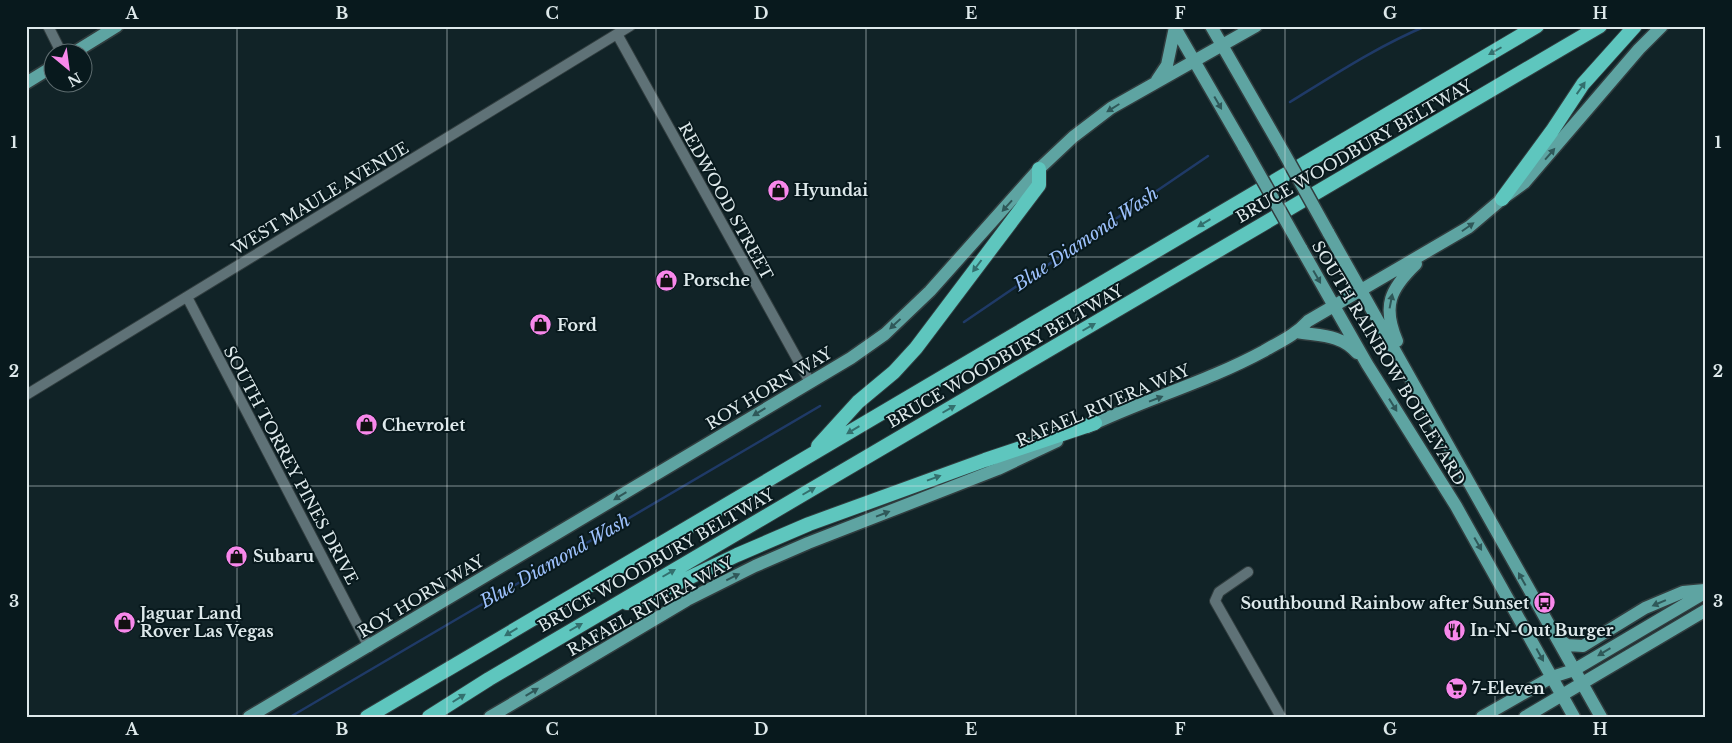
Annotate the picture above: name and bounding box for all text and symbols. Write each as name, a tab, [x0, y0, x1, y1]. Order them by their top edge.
text: A	[125, 3, 140, 23]
text: B	[336, 3, 349, 23]
text: C	[545, 3, 559, 23]
text: D	[754, 3, 768, 23]
text: E	[965, 3, 977, 23]
text: F	[1174, 3, 1186, 23]
text: G	[1383, 3, 1397, 23]
text: H	[1592, 3, 1608, 23]
north arrow	[42, 42, 92, 92]
one-way arrow	[1488, 46, 1501, 55]
text: N	[64, 68, 84, 90]
street label: BRUCE WOODBURY BELTWAY	[1232, 75, 1476, 227]
one-way arrow	[1576, 81, 1586, 95]
one-way arrow	[1214, 96, 1223, 110]
one-way arrow	[1106, 103, 1119, 113]
street label: REDWOOD STREET	[674, 119, 778, 283]
text: 1	[11, 132, 18, 152]
text: 1	[1715, 132, 1722, 152]
street label: WEST MAULE AVENUE	[227, 137, 412, 259]
one-way arrow	[1544, 148, 1555, 161]
shop icon: Hyundai	[766, 178, 790, 202]
place label: Hyundai	[794, 180, 868, 200]
water label: Blue Diamond Wash	[1009, 182, 1162, 296]
one-way arrow	[1001, 199, 1012, 212]
one-way arrow	[1198, 218, 1211, 227]
one-way arrow	[1461, 222, 1475, 232]
street label: SOUTH RAINBOW BOULEVARD	[1308, 237, 1470, 489]
one-way arrow	[972, 259, 982, 273]
shop icon: Porsche	[655, 268, 679, 292]
place label: Porsche	[683, 270, 750, 290]
one-way arrow	[1313, 270, 1322, 284]
street label: BRUCE WOODBURY BELTWAY	[883, 280, 1127, 432]
one-way arrow	[1387, 293, 1395, 308]
shop icon: Ford	[529, 313, 553, 337]
place label: Ford	[557, 315, 597, 335]
one-way arrow	[890, 318, 902, 330]
one-way arrow	[1083, 322, 1096, 331]
street label: SOUTH TORREY PINES DRIVE	[220, 342, 362, 588]
street label: ROY HORN WAY	[702, 342, 836, 434]
street label: RAFAEL RIVERA WAY	[1013, 359, 1193, 451]
text: 2	[9, 361, 19, 381]
text: 2	[1713, 361, 1723, 381]
one-way arrow	[1149, 395, 1164, 403]
one-way arrow	[1388, 399, 1397, 412]
one-way arrow	[942, 404, 955, 413]
one-way arrow	[753, 408, 766, 417]
shop icon: Chevrolet	[354, 413, 378, 437]
place label: Chevrolet	[382, 415, 466, 435]
one-way arrow	[847, 425, 860, 434]
one-way arrow	[927, 474, 942, 481]
street label: BRUCE WOODBURY BELTWAY	[534, 484, 778, 636]
one-way arrow	[802, 486, 815, 495]
one-way arrow	[613, 491, 626, 500]
water label: Blue Diamond Wash	[475, 509, 634, 613]
one-way arrow	[876, 510, 891, 518]
one-way arrow	[1473, 537, 1482, 550]
shop icon: Subaru	[225, 544, 249, 568]
place label: Subaru	[253, 546, 315, 566]
street label: ROY HORN WAY	[354, 550, 488, 642]
street label: RAFAEL RIVERA WAY	[564, 552, 737, 660]
one-way arrow	[662, 569, 675, 578]
one-way arrow	[1518, 571, 1526, 586]
one-way arrow	[726, 572, 741, 581]
text: 3	[9, 591, 19, 611]
bus stop icon: Southbound Rainbow after Sunset	[1533, 591, 1557, 615]
text: 3	[1713, 591, 1723, 611]
place label: Southbound Rainbow after Sunset	[1240, 593, 1530, 613]
one-way arrow	[1652, 599, 1666, 607]
place label: Jaguar Land Rover Las Vegas	[137, 603, 274, 641]
shop icon: Jaguar Land Rover Las Vegas	[112, 610, 136, 634]
restaurant icon: In-N-Out Burger	[1442, 618, 1466, 642]
place label: In-N-Out Burger	[1470, 620, 1614, 640]
one-way arrow	[570, 623, 583, 632]
one-way arrow	[504, 627, 518, 636]
one-way arrow	[1536, 648, 1544, 663]
one-way arrow	[1597, 648, 1610, 657]
supermarket icon: 7-Eleven	[1444, 676, 1468, 700]
place label: 7-Eleven	[1472, 678, 1545, 698]
one-way arrow	[525, 687, 538, 696]
one-way arrow	[452, 693, 466, 702]
text: A	[125, 719, 140, 739]
text: B	[336, 719, 349, 739]
text: C	[545, 719, 559, 739]
text: D	[754, 719, 768, 739]
text: E	[965, 719, 977, 739]
text: F	[1174, 719, 1186, 739]
text: G	[1383, 719, 1397, 739]
text: H	[1592, 719, 1608, 739]

